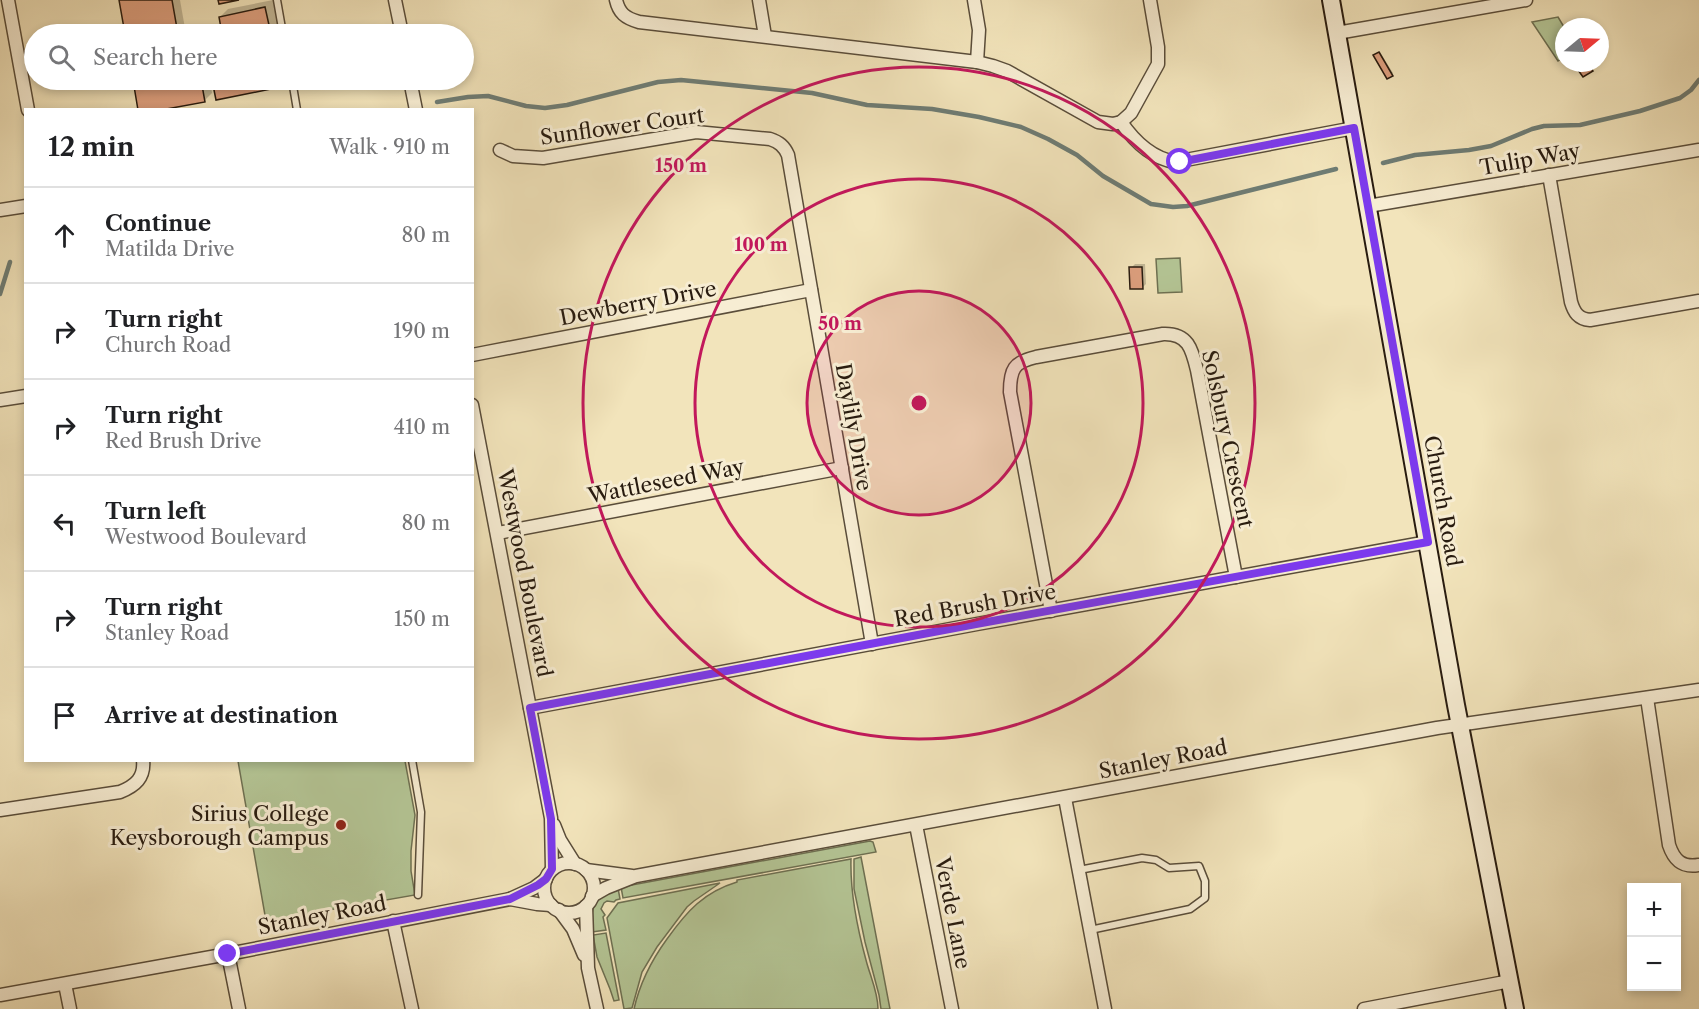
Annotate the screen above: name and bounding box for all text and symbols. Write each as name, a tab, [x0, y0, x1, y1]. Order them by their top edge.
north arrow	[1555, 18, 1609, 72]
search box	[24, 24, 474, 90]
icon: search	[45, 41, 78, 74]
text: Search here	[93, 44, 218, 71]
street label: Sunflower Court	[539, 102, 706, 150]
text: 12 min	[48, 131, 135, 163]
text: Walk · 910 m	[329, 135, 450, 159]
street label: Tulip Way	[1478, 138, 1583, 180]
route start	[1166, 148, 1192, 174]
text: 150 m	[655, 155, 707, 177]
text: Continue	[105, 210, 211, 237]
icon: ahead	[48, 219, 81, 252]
text: 80 m	[402, 223, 450, 247]
text: 100 m	[734, 234, 788, 256]
text: Matilda Drive	[105, 237, 234, 261]
street label: Dewberry Drive	[558, 276, 718, 330]
text: Turn right	[105, 306, 223, 333]
text: 50 m	[818, 313, 862, 335]
icon: right	[48, 315, 81, 348]
text: 190 m	[393, 319, 450, 343]
text: Church Road	[105, 333, 231, 357]
street label: Solsbury Crescent	[1197, 348, 1259, 531]
street label: Daylily Drive	[830, 361, 878, 493]
centre of rings	[909, 393, 929, 413]
text: Turn right	[105, 402, 223, 429]
icon: right	[48, 411, 81, 444]
text: 410 m	[393, 415, 450, 439]
text: Red Brush Drive	[105, 429, 261, 453]
street label: Church Road	[1419, 434, 1467, 569]
street label: Wattleseed Way	[585, 454, 747, 509]
street label: Westwood Boulevard	[492, 466, 558, 679]
text: Turn left	[105, 498, 206, 525]
icon: left	[48, 507, 81, 540]
text: 80 m	[402, 511, 450, 535]
text: Westwood Boulevard	[105, 525, 307, 549]
street label: Red Brush Drive	[892, 578, 1058, 632]
text: Turn right	[105, 594, 223, 621]
icon: right	[48, 603, 81, 636]
text: 150 m	[394, 607, 450, 631]
text: Stanley Road	[105, 621, 229, 645]
icon: arrive	[48, 699, 81, 732]
text: Arrive at destination	[105, 702, 338, 729]
street label: Stanley Road	[1097, 734, 1230, 784]
place label: Sirius College Keysborough Campus	[110, 801, 329, 850]
marker: Sirius College Keysborough Campus	[334, 818, 348, 832]
street label: Verde Lane	[930, 854, 976, 971]
map controls	[1627, 883, 1681, 991]
button: +	[1627, 883, 1681, 937]
street label: Stanley Road	[256, 890, 389, 940]
button: −	[1627, 937, 1681, 991]
route end	[214, 940, 240, 966]

